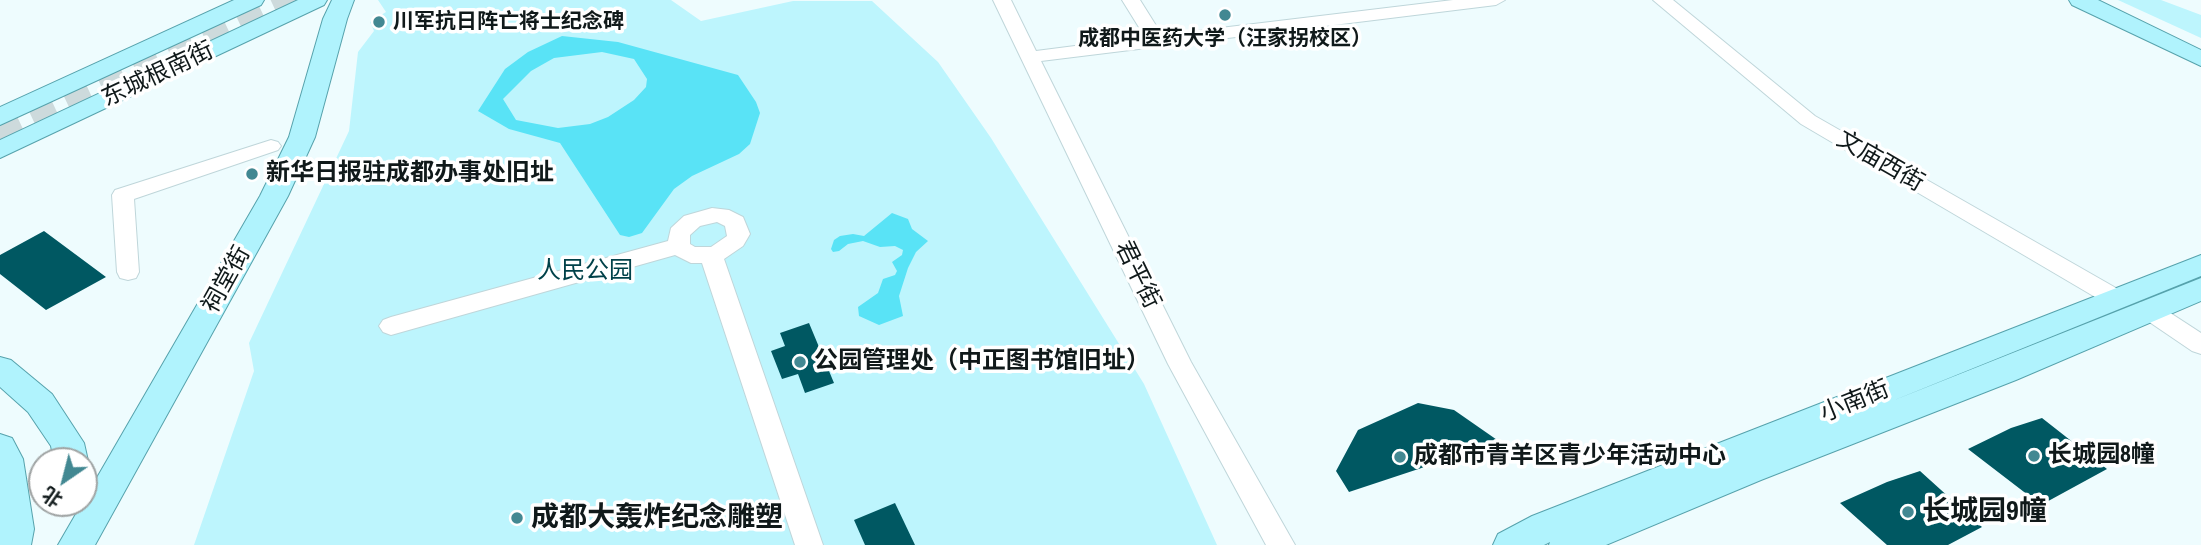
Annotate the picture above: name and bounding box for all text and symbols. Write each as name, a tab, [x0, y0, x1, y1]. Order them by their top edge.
marker: 成都中医药大学（汪家拐校区）	[1217, 7, 1233, 23]
place label: 川军抗日阵亡将士纪念碑	[393, 9, 624, 35]
marker: 川军抗日阵亡将士纪念碑	[371, 14, 387, 30]
place label: 成都中医药大学（汪家拐校区）	[1078, 26, 1372, 52]
street label: 东城根南街	[98, 37, 218, 113]
street label: 文庙西街	[1831, 126, 1929, 198]
place label: 新华日报驻成都办事处旧址	[266, 160, 554, 188]
marker: 新华日报驻成都办事处旧址	[244, 166, 260, 182]
street label: 君平街	[1108, 236, 1166, 314]
street label: 祠堂街	[197, 242, 257, 318]
park label: 人民公园	[537, 258, 633, 286]
place label: 公园管理处（中正图书馆旧址）	[814, 348, 1150, 376]
marker: 公园管理处（中正图书馆旧址）	[792, 354, 808, 370]
street label: 小南街	[1816, 375, 1894, 429]
place label: 长城园8幢	[2048, 442, 2155, 470]
place label: 成都市青羊区青少年活动中心	[1414, 443, 1726, 471]
north arrow	[28, 447, 98, 517]
marker: 长城园8幢	[2026, 448, 2042, 464]
marker: 成都市青羊区青少年活动中心	[1392, 449, 1408, 465]
text: 北	[37, 481, 67, 514]
place label: 长城园9幢	[1922, 495, 2047, 529]
place label: 成都大轰炸纪念雕塑	[531, 501, 783, 535]
marker: 长城园9幢	[1900, 504, 1916, 520]
marker: 成都大轰炸纪念雕塑	[509, 510, 525, 526]

